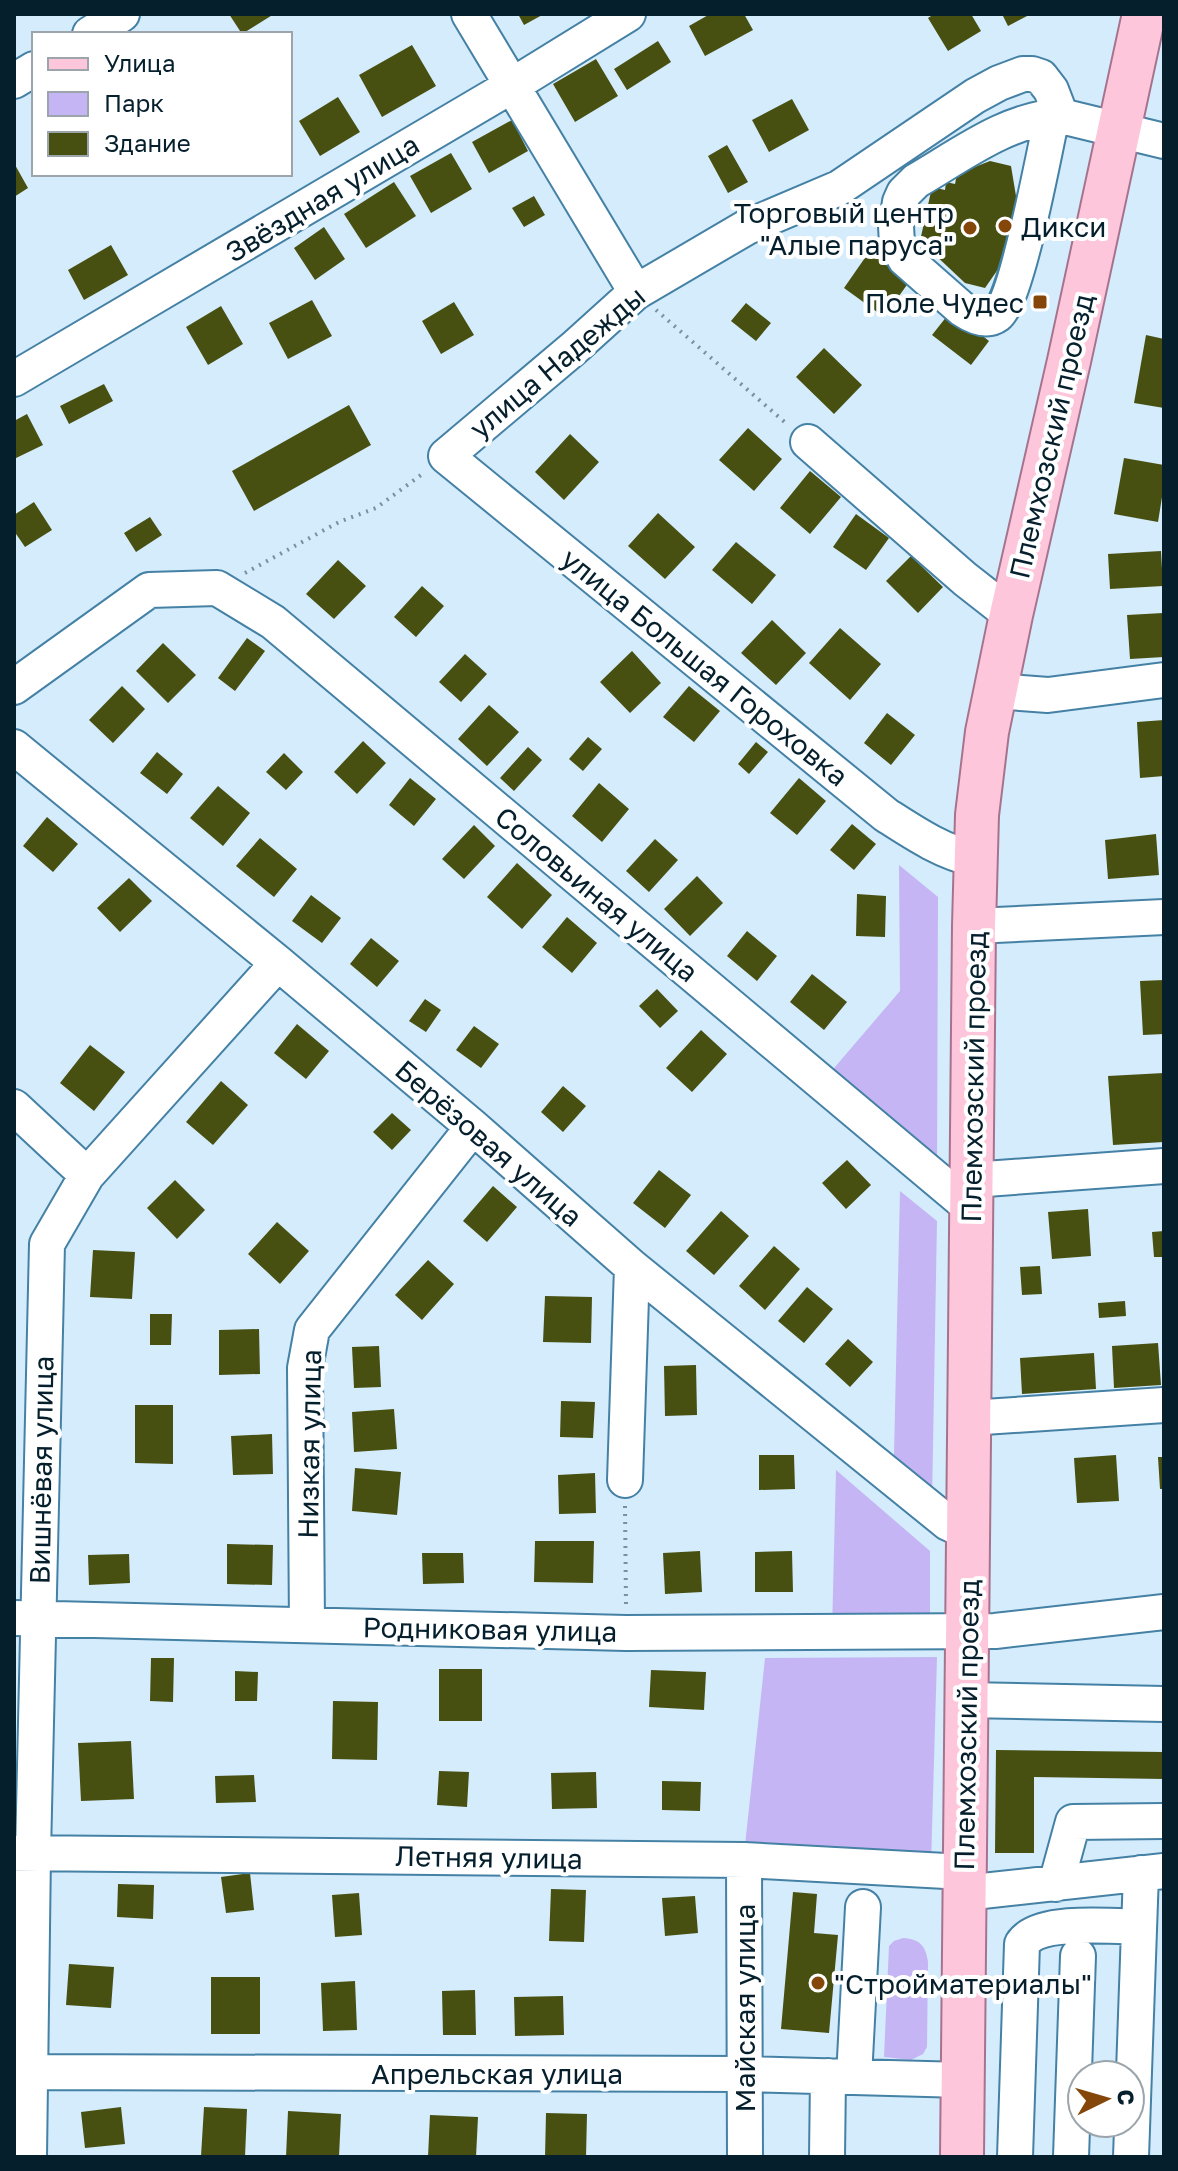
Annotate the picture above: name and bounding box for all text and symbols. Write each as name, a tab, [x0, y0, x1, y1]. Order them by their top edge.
legend	[32, 32, 292, 176]
text: Улица	[104, 48, 176, 77]
text: Парк	[104, 88, 164, 117]
street label: Звёздная улица	[219, 127, 425, 269]
text: Здание	[104, 128, 191, 157]
place label: Торговый центр "Алые паруса"	[734, 196, 954, 261]
place label: Дикси	[1021, 210, 1106, 243]
marker: Дикси	[996, 217, 1014, 235]
marker: Торговый центр "Алые паруса"	[961, 219, 979, 237]
street label: улица Надежды	[463, 279, 651, 445]
place label: Поле Чудес	[865, 286, 1024, 319]
street label: Племхозский проезд	[1002, 290, 1100, 582]
marker: Поле Чудес	[1031, 293, 1049, 311]
street label: улица Большая Гороховка	[555, 541, 855, 793]
street label: Соловьиная улица	[489, 800, 705, 988]
street label: Племхозский проезд	[954, 931, 992, 1223]
street label: Берёзовая улица	[389, 1053, 589, 1233]
street label: Низкая улица	[291, 1349, 327, 1539]
street label: Вишнёвая улица	[23, 1355, 59, 1585]
street label: Племхозский проезд	[947, 1579, 985, 1871]
street label: Родниковая улица	[362, 1610, 618, 1648]
street label: Летняя улица	[395, 1839, 583, 1875]
street label: Майская улица	[728, 1904, 761, 2112]
place label: "Стройматериалы"	[834, 1967, 1092, 2000]
marker: "Стройматериалы"	[809, 1974, 827, 1992]
street label: Апрельская улица	[371, 2057, 623, 2090]
north arrow	[1066, 2059, 1146, 2139]
text: С	[1112, 2088, 1141, 2106]

